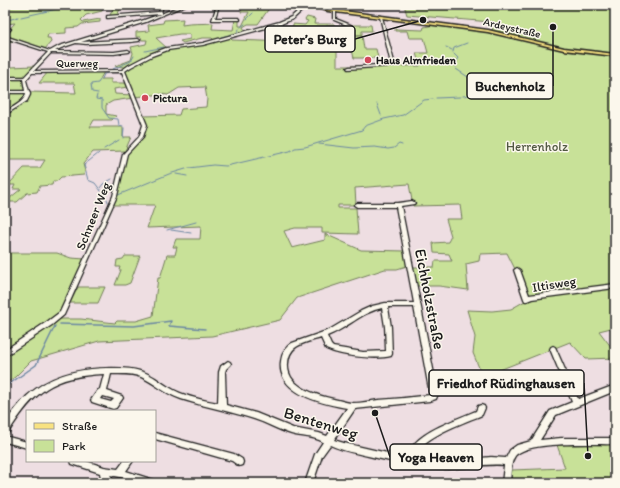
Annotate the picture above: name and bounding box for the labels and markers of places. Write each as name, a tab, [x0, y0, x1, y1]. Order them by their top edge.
callout: Peter’s Burg	[265, 26, 355, 52]
place label: Haus Almfrieden	[376, 54, 457, 67]
marker: Haus Almfrieden	[363, 55, 373, 65]
callout: Buchenholz	[467, 73, 553, 99]
place label: Pictura	[153, 92, 188, 105]
marker: Pictura	[140, 93, 150, 103]
callout: Friedhof Rüdinghausen	[429, 370, 584, 396]
callout: Yoga Heaven	[390, 444, 482, 470]

